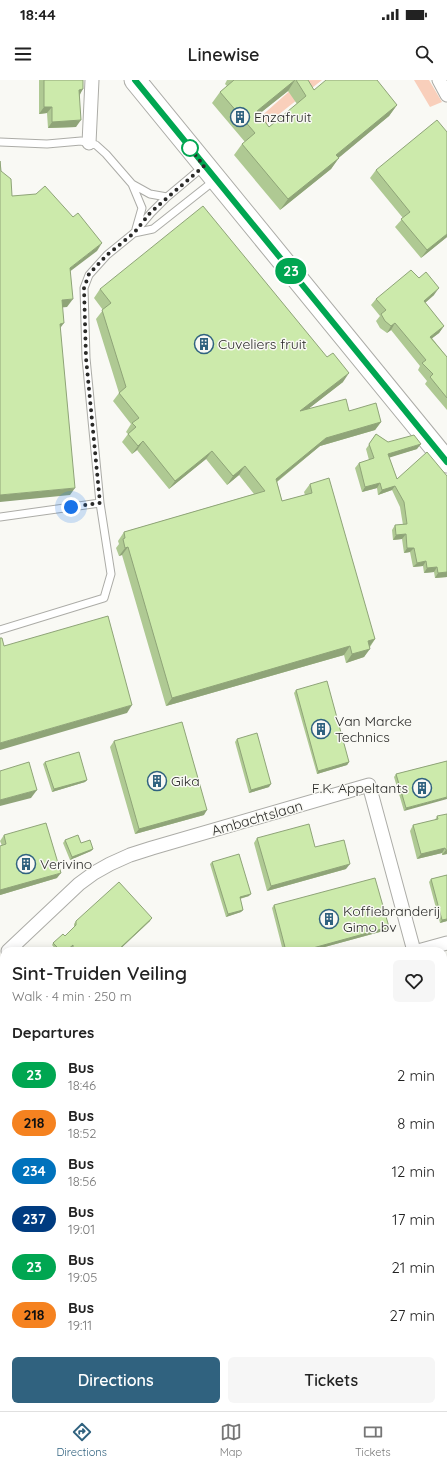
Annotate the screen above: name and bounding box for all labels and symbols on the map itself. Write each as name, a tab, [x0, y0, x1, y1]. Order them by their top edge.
building icon: Enzafruit	[229, 106, 251, 128]
place label: Enzafruit	[254, 108, 312, 126]
unlabelled marker	[181, 139, 199, 157]
line badge: 23	[273, 258, 309, 284]
building icon: Cuveliers fruit	[193, 333, 215, 355]
place label: Cuveliers fruit	[218, 335, 307, 353]
your location	[61, 497, 81, 517]
place label: Van Marcke Technics	[335, 712, 412, 746]
building icon: Van Marcke Technics	[310, 718, 332, 740]
building icon: Gika	[146, 770, 168, 792]
place label: Gika	[171, 772, 200, 790]
building icon: F.K. Appeltants	[411, 777, 433, 799]
place label: F.K. Appeltants	[312, 779, 408, 797]
street label: Ambachtslaan	[209, 796, 305, 840]
building icon: Verivino	[15, 853, 37, 875]
place label: Verivino	[40, 855, 92, 873]
place label: Koffiebranderij Gimo bv	[343, 902, 440, 936]
building icon: Koffiebranderij Gimo bv	[318, 908, 340, 930]

